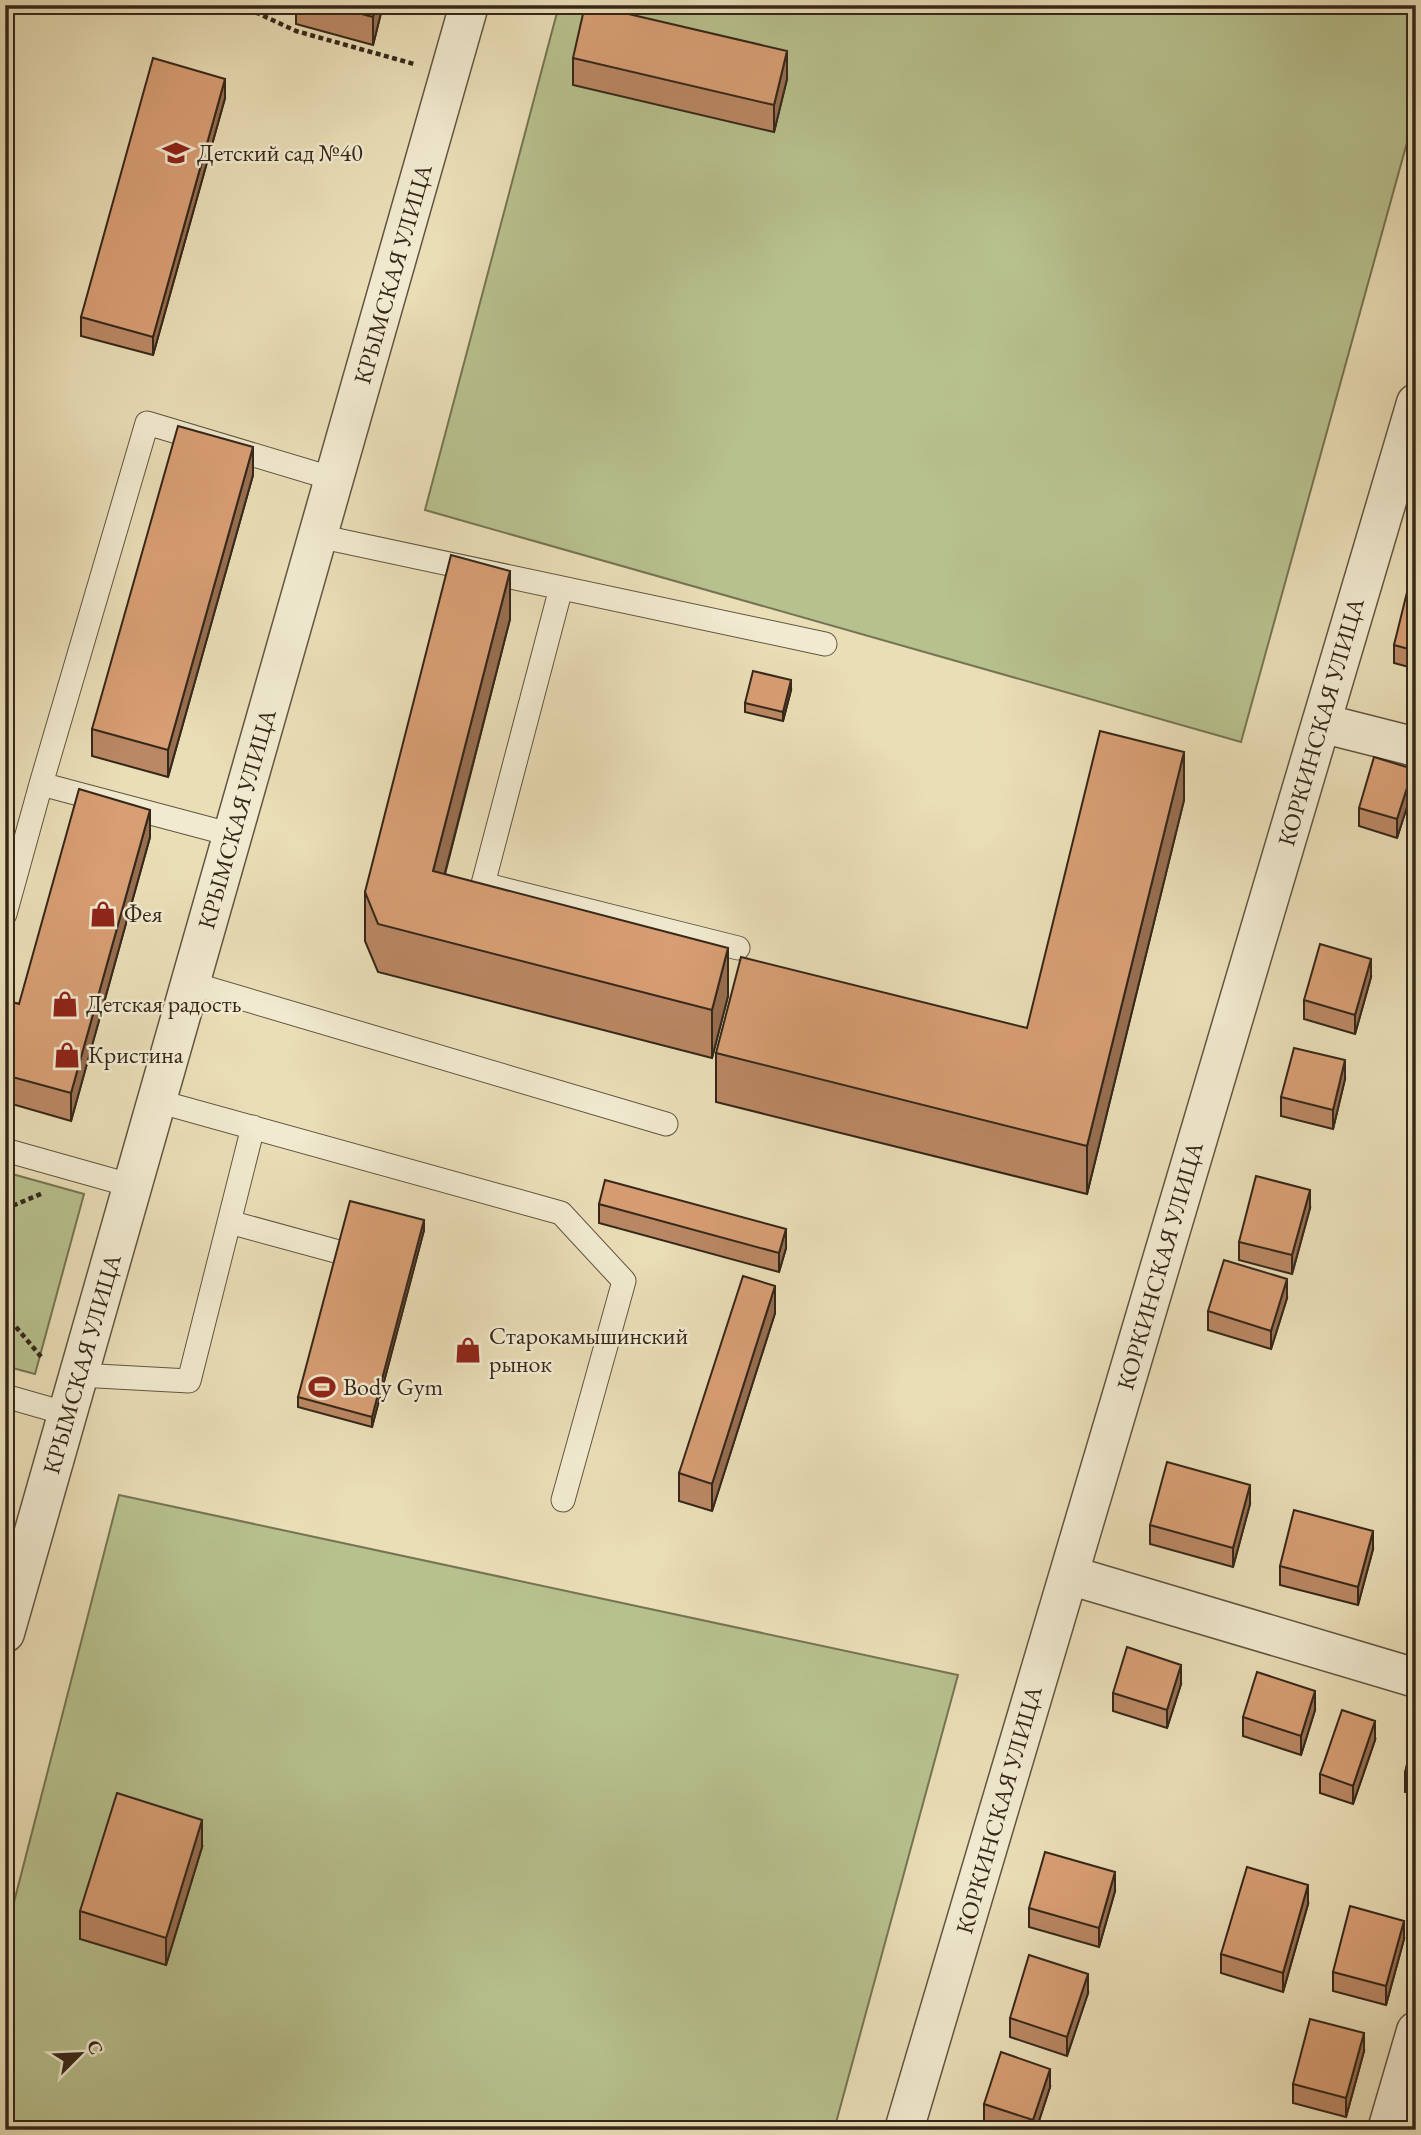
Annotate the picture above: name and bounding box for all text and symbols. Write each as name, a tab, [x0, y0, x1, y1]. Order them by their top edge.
place label: Детский сад №40	[197, 137, 363, 168]
school or university icon: Детский сад №40	[161, 138, 191, 168]
street label: КРЫМСКАЯ УЛИЦА	[346, 160, 439, 387]
street label: КОРКИНСКАЯ УЛИЦА	[1270, 594, 1371, 849]
street label: КРЫМСКАЯ УЛИЦА	[190, 705, 283, 932]
place label: Фея	[124, 898, 163, 929]
shop icon: Фея	[88, 899, 118, 929]
place label: Детская радость	[86, 988, 241, 1019]
shop icon: Детская радость	[50, 989, 80, 1019]
place label: Кристина	[88, 1039, 184, 1070]
shop icon: Кристина	[52, 1040, 82, 1070]
street label: КОРКИНСКАЯ УЛИЦА	[1109, 1138, 1210, 1393]
street label: КРЫМСКАЯ УЛИЦА	[35, 1250, 128, 1477]
place label: Старокамышинский рынок	[489, 1320, 688, 1379]
shop icon: Старокамышинский рынок	[453, 1335, 483, 1365]
place label: Body Gym	[343, 1371, 443, 1402]
sports icon: Body Gym	[307, 1372, 337, 1402]
street label: КОРКИНСКАЯ УЛИЦА	[948, 1682, 1049, 1937]
north arrow	[46, 2020, 116, 2090]
text: С	[81, 2036, 109, 2059]

